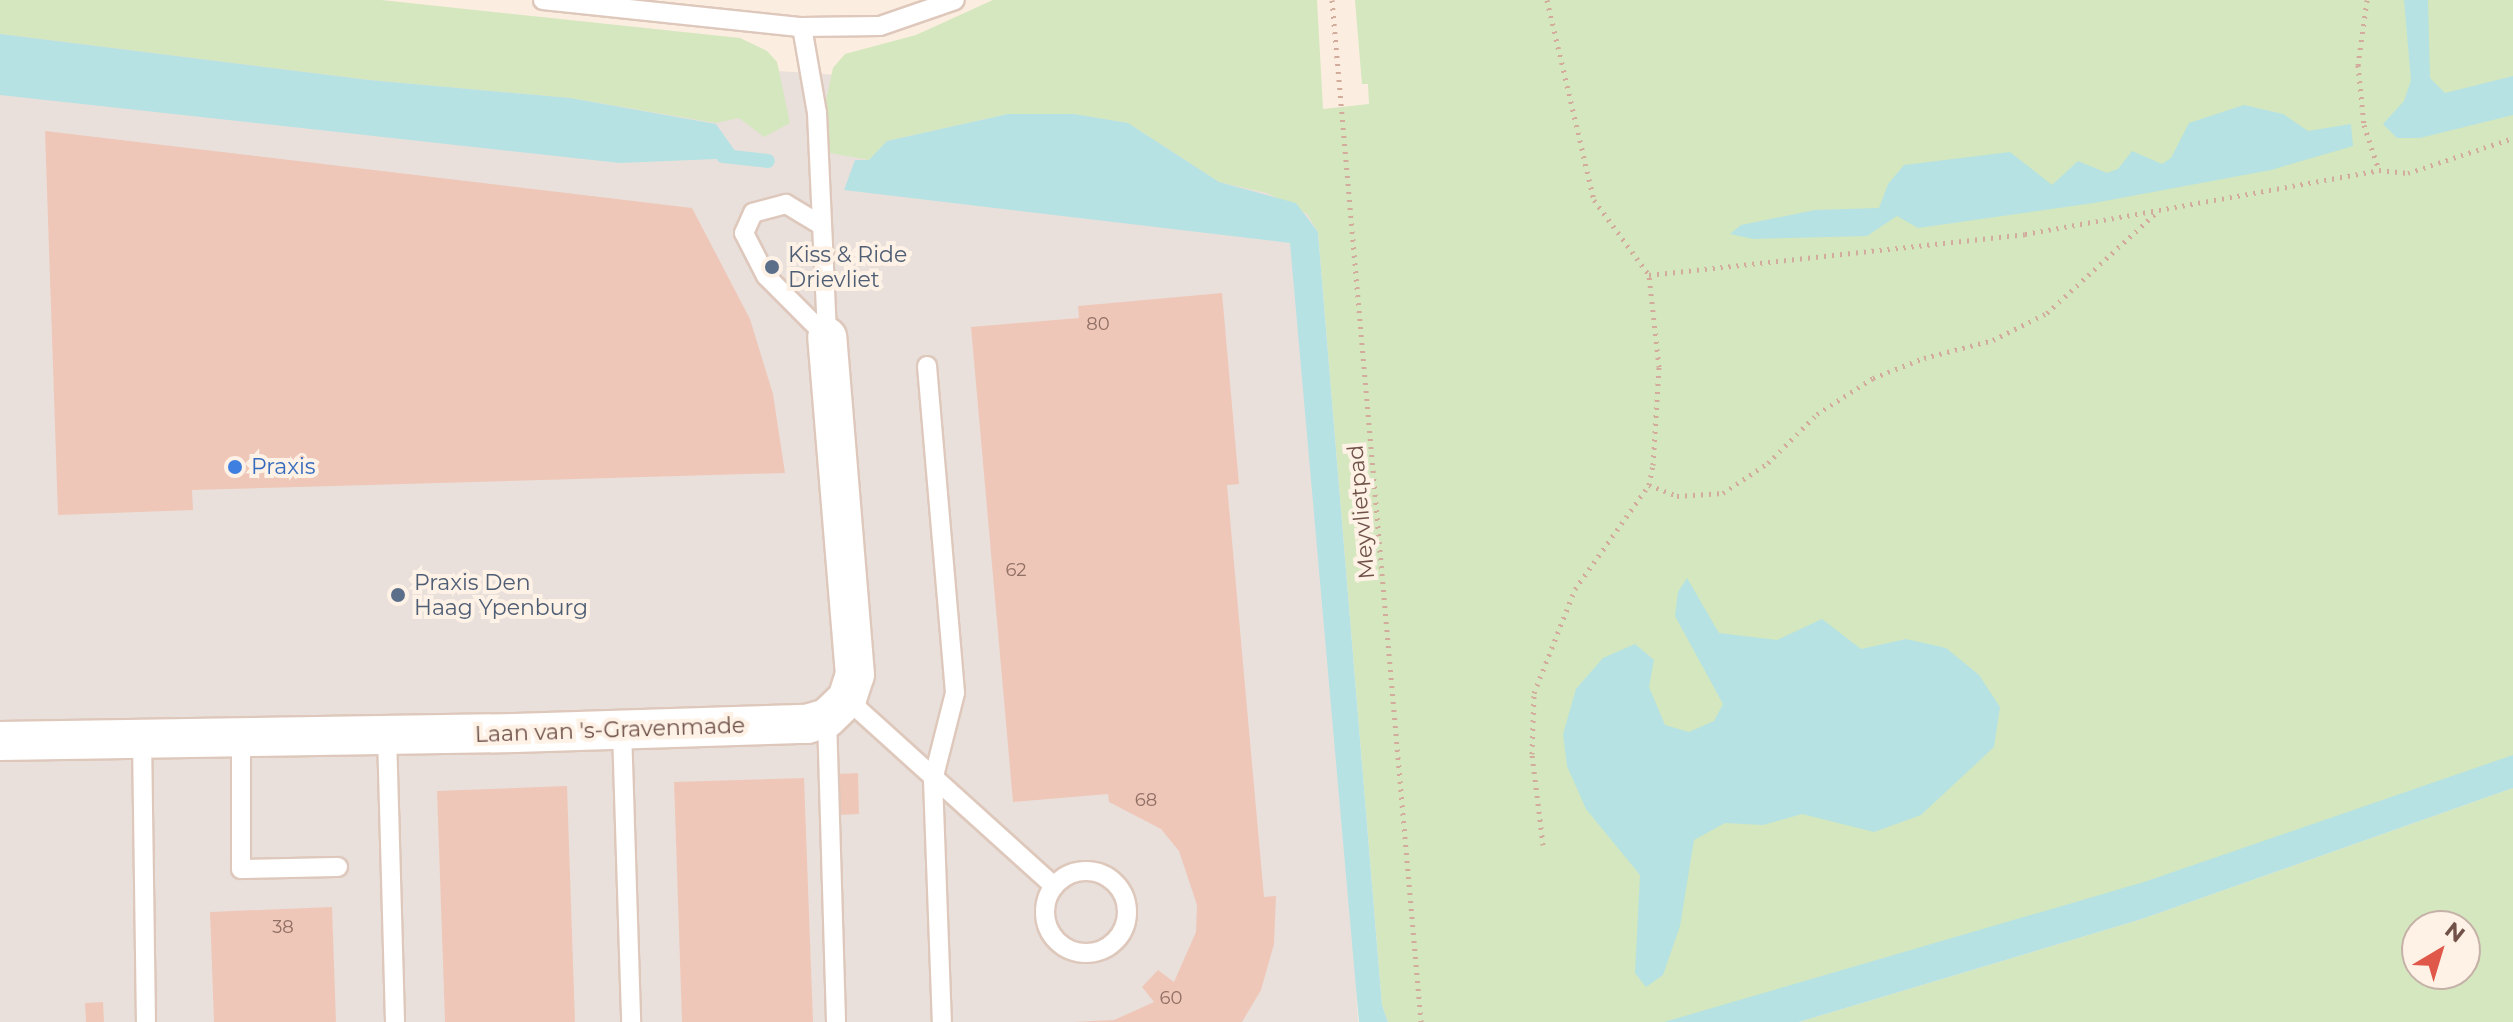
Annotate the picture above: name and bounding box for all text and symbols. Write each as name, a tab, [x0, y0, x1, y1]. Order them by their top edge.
place label: Kiss & Ride Drievliet	[788, 241, 907, 292]
marker: Kiss & Ride Drievliet	[763, 258, 781, 276]
house number: 80	[1086, 313, 1110, 335]
street label: Meyvlietpad	[1342, 444, 1380, 580]
place label: Praxis	[251, 454, 316, 480]
marker: Praxis	[226, 458, 244, 476]
house number: 62	[1005, 559, 1027, 581]
place label: Praxis Den Haag Ypenburg	[414, 569, 588, 620]
marker: Praxis Den Haag Ypenburg	[389, 586, 407, 604]
street label: Laan van 's-Gravenmade	[474, 712, 746, 748]
house number: 68	[1135, 789, 1157, 811]
north arrow	[2401, 910, 2481, 990]
house number: 38	[272, 916, 294, 938]
text: N	[2440, 916, 2470, 948]
house number: 60	[1160, 987, 1182, 1009]

